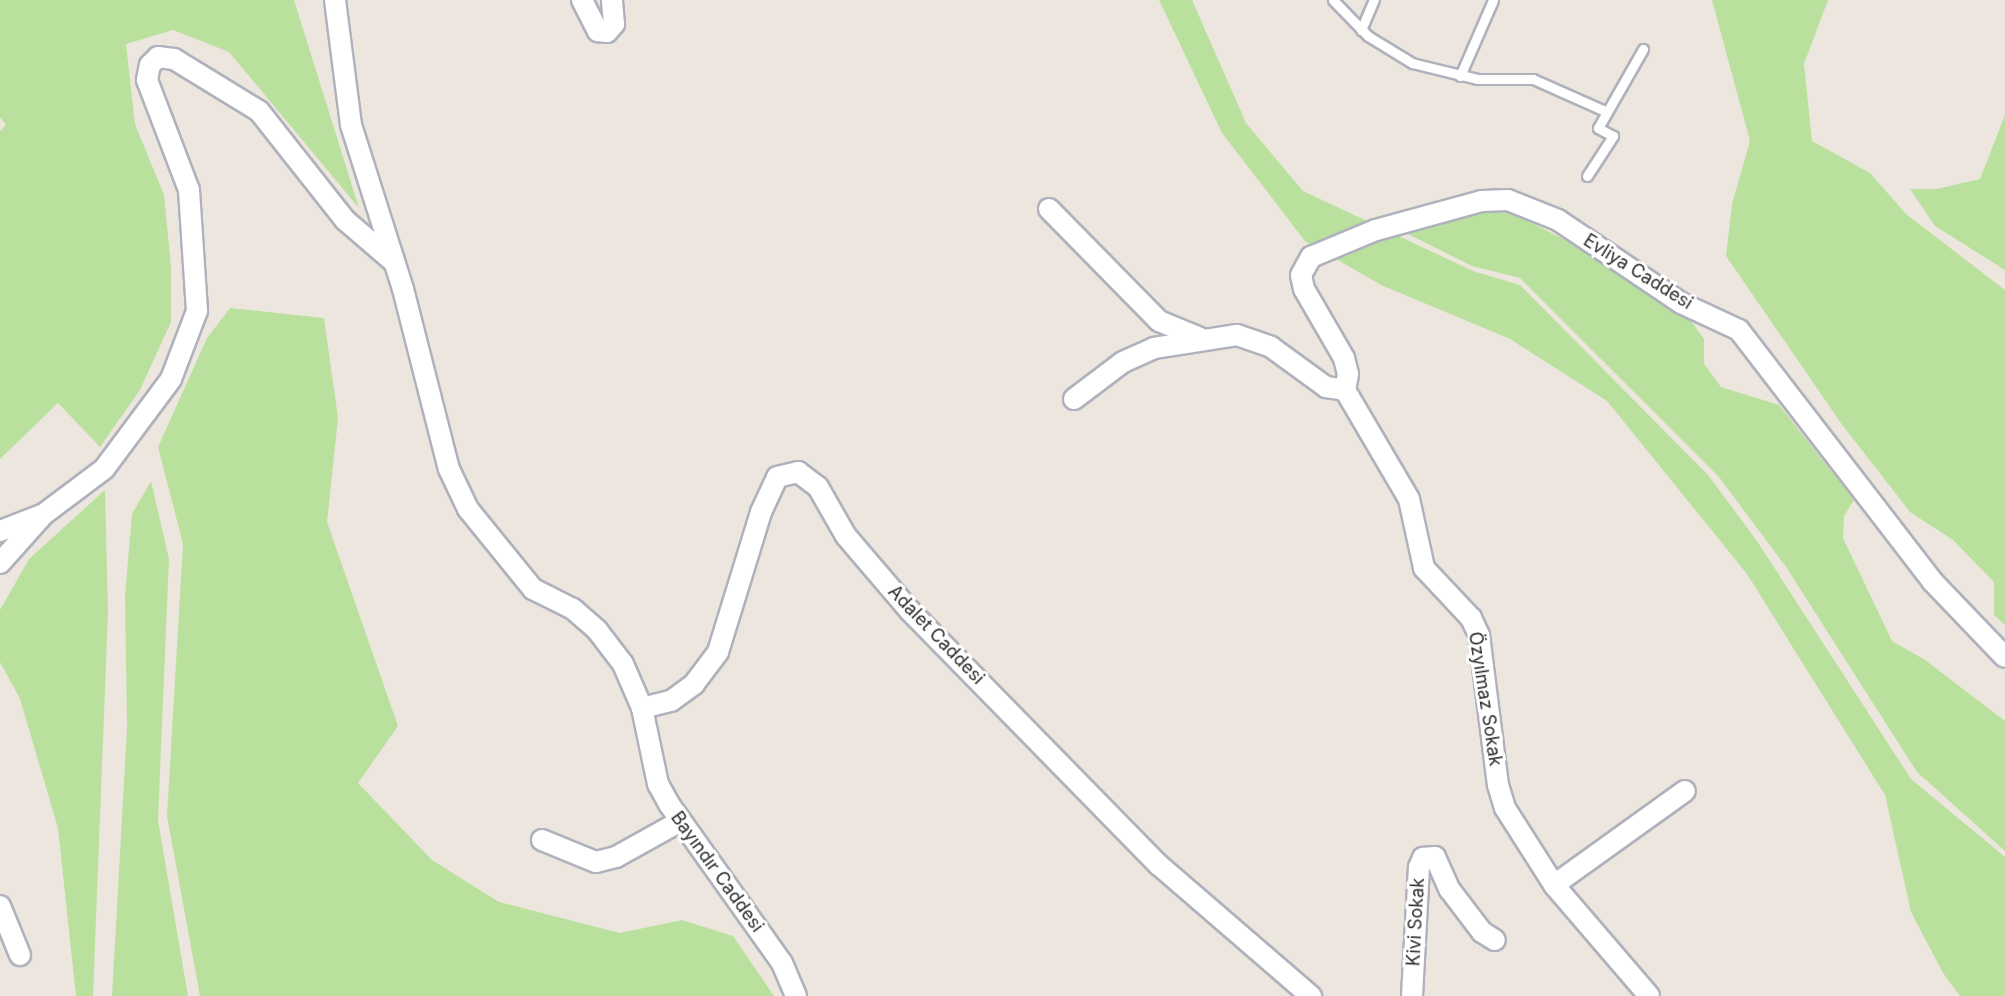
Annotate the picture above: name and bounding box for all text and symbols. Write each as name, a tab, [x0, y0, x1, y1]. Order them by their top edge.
street label: Evliya Caddesi	[1579, 230, 1697, 314]
street label: Adalet Caddesi	[883, 581, 989, 689]
street label: Özyılmaz Sokak	[1464, 630, 1506, 768]
street label: Bayındır Caddesi	[666, 808, 768, 936]
street label: Kivi Sokak	[1403, 877, 1429, 967]

